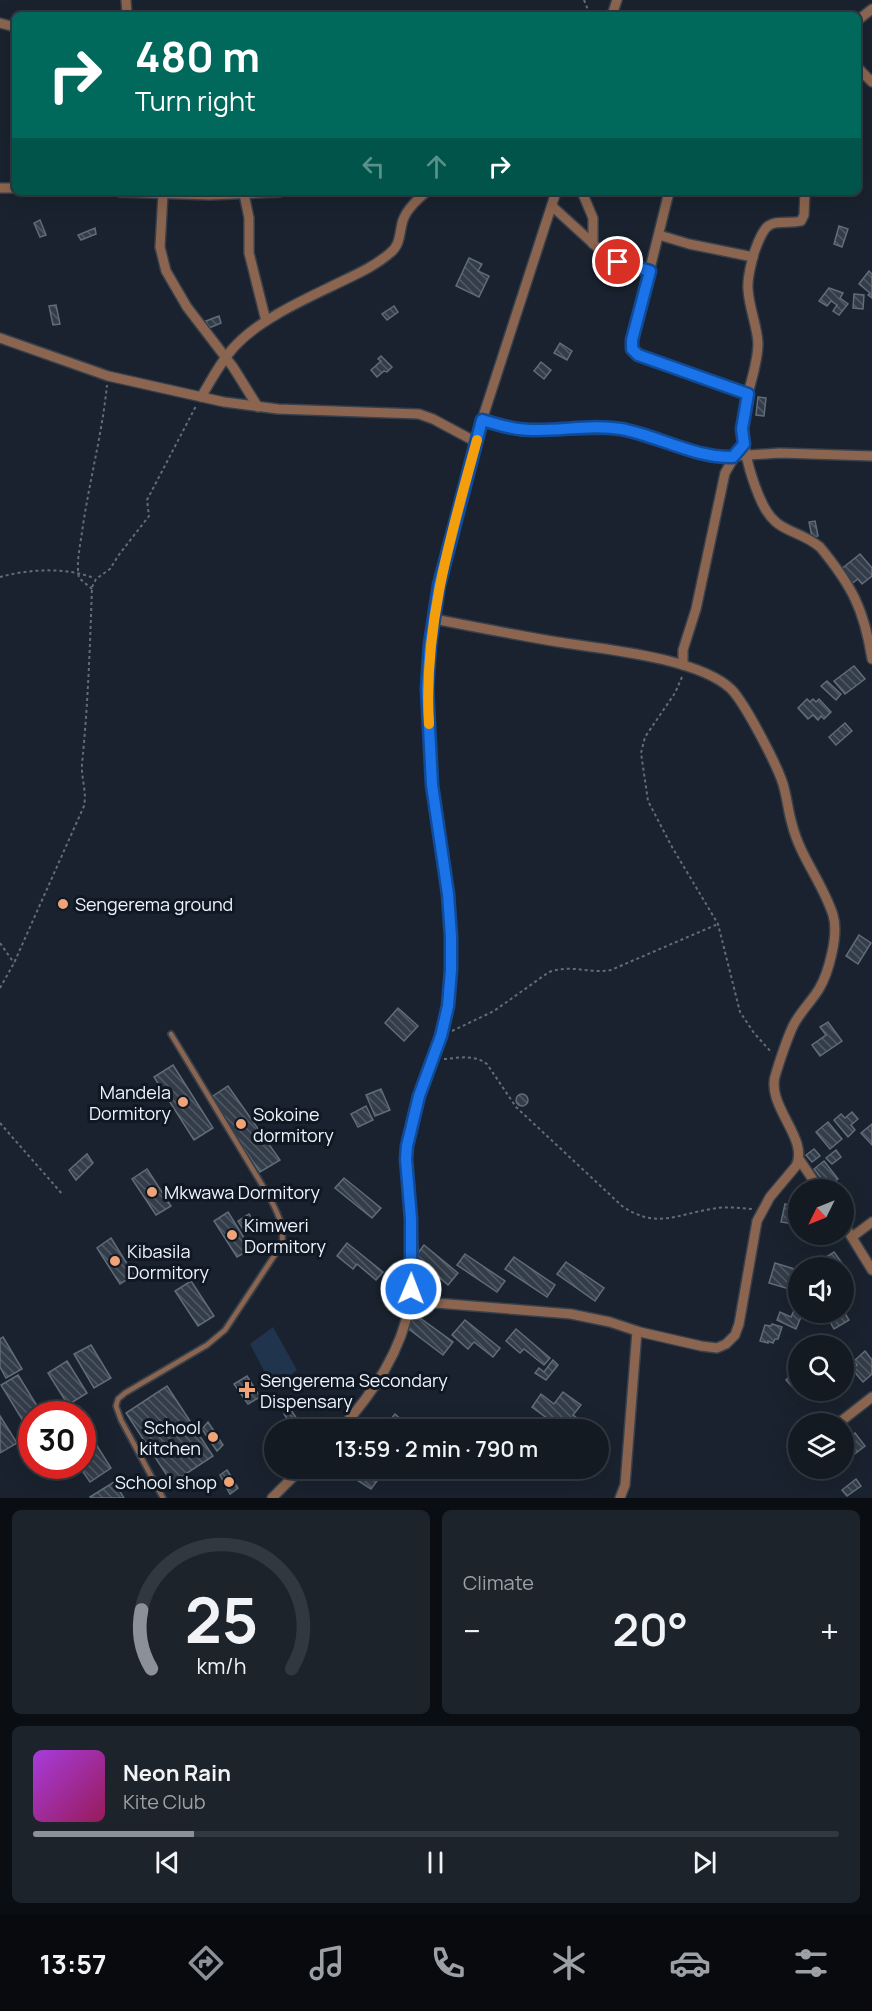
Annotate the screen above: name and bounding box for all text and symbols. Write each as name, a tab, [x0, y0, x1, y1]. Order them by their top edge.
text: 480 m	[135, 27, 260, 85]
icon: right	[36, 36, 114, 114]
text: Turn right	[135, 82, 256, 119]
icon: left	[357, 150, 390, 183]
icon: ahead	[420, 150, 453, 183]
icon: right	[483, 150, 516, 183]
pin	[592, 236, 643, 287]
icon: arrive	[601, 245, 634, 278]
place label: Sengerema ground	[75, 892, 233, 916]
marker: Sengerema ground	[56, 897, 70, 911]
place label: Mandela Dormitory	[89, 1080, 171, 1125]
marker: Mandela Dormitory	[176, 1095, 190, 1109]
place label: Sokoine dormitory	[253, 1102, 334, 1147]
marker: Sokoine dormitory	[234, 1117, 248, 1131]
north arrow	[788, 1179, 854, 1245]
map controls	[788, 1179, 854, 1479]
place label: Mkwawa Dormitory	[164, 1180, 320, 1204]
marker: Mkwawa Dormitory	[145, 1185, 159, 1199]
place label: Kimweri Dormitory	[244, 1213, 327, 1258]
marker: Kimweri Dormitory	[225, 1228, 239, 1242]
place label: Kibasila Dormitory	[127, 1239, 210, 1284]
marker: Kibasila Dormitory	[108, 1254, 122, 1268]
position arrow	[379, 1257, 443, 1321]
button: sound	[788, 1257, 854, 1323]
button: search	[788, 1335, 854, 1401]
place label: Sengerema Secondary Dispensary	[260, 1368, 448, 1413]
marker: Sengerema Secondary Dispensary	[238, 1381, 256, 1399]
speed limit sign: 30	[18, 1401, 96, 1479]
button: layers	[788, 1413, 854, 1479]
place label: School kitchen	[139, 1415, 201, 1460]
marker: School kitchen	[206, 1430, 220, 1444]
text: 13:59 · 2 min · 790 m	[335, 1434, 538, 1464]
place label: School shop	[115, 1470, 217, 1494]
marker: School shop	[222, 1475, 236, 1489]
text: Climate	[463, 1569, 534, 1596]
text: 25	[184, 1576, 258, 1662]
text: 20°	[613, 1598, 688, 1660]
text: −	[463, 1608, 481, 1653]
text: +	[820, 1608, 839, 1653]
text: km/h	[196, 1651, 246, 1680]
text: Neon Rain	[123, 1758, 231, 1788]
text: Kite Club	[123, 1788, 206, 1815]
icon: previous	[151, 1846, 184, 1879]
icon: pause	[419, 1846, 452, 1879]
icon: next	[688, 1846, 721, 1879]
icon: directions	[185, 1942, 227, 1984]
icon: music	[306, 1942, 348, 1984]
icon: phone	[427, 1942, 469, 1984]
icon: climate	[548, 1942, 590, 1984]
icon: car	[669, 1942, 711, 1984]
icon: filters	[790, 1942, 832, 1984]
text: 13:57	[39, 1945, 107, 1982]

